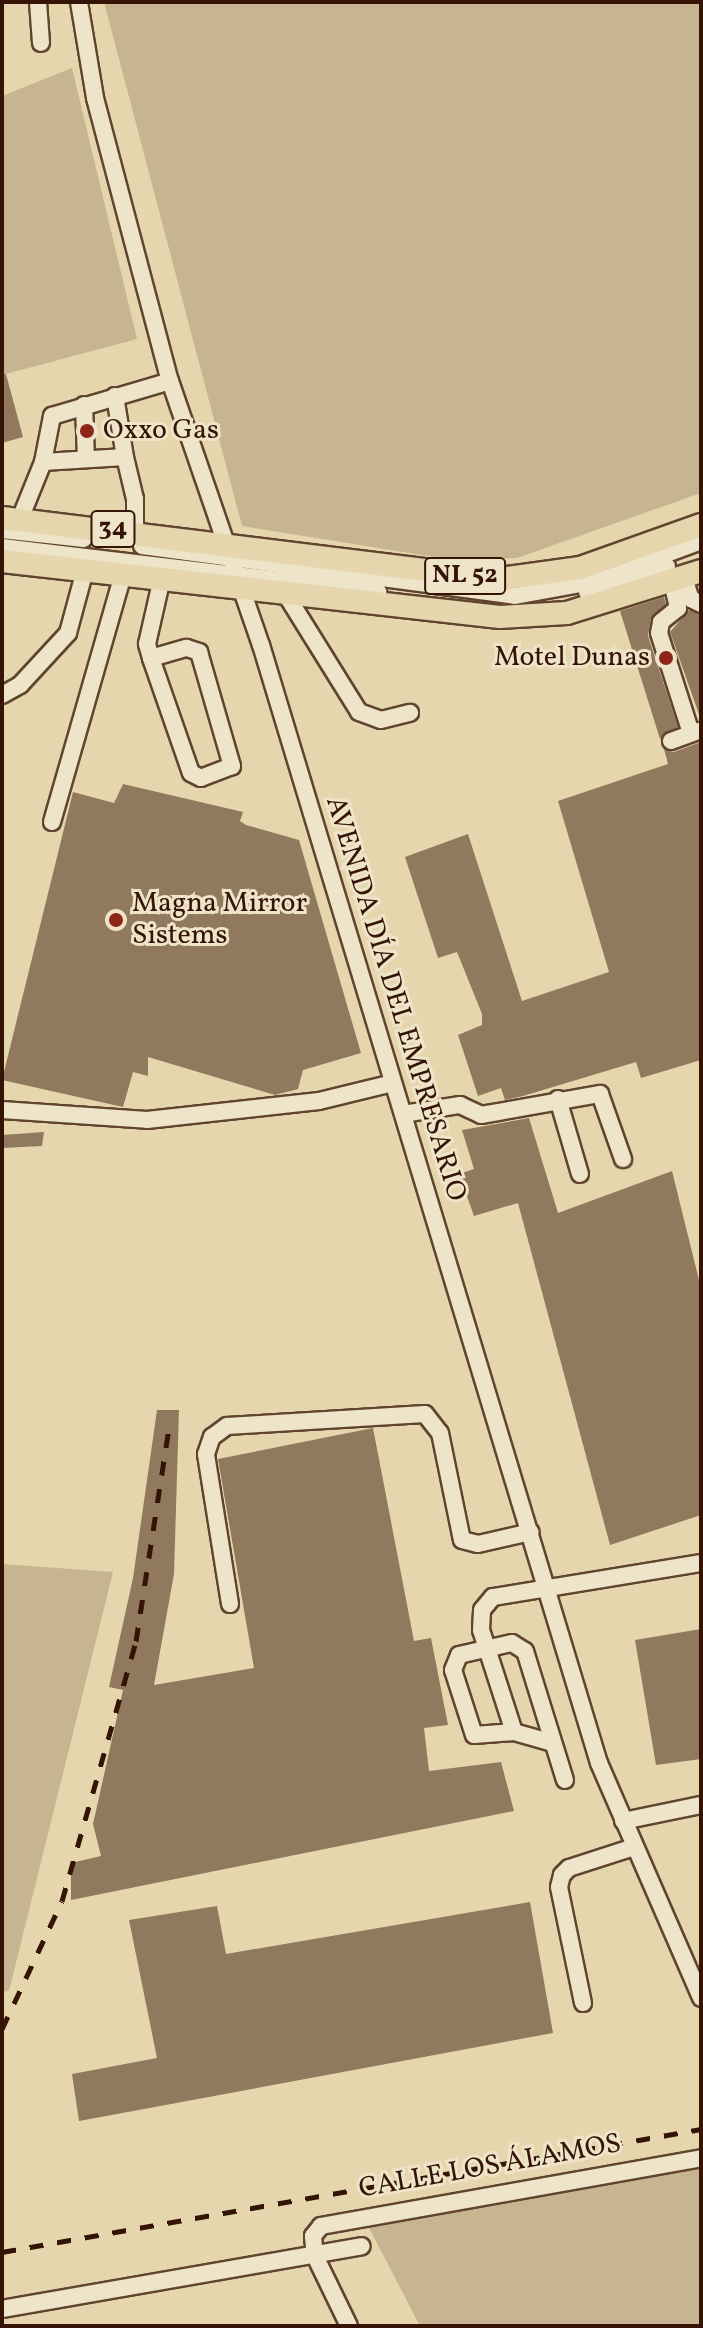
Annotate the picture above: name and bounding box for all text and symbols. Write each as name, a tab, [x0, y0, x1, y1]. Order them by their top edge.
place label: Oxxo Gas	[103, 414, 219, 448]
marker: Oxxo Gas	[78, 422, 96, 440]
road number: 34	[89, 507, 137, 551]
road number: NL 52	[423, 554, 507, 598]
place label: Motel Dunas	[494, 641, 650, 675]
marker: Motel Dunas	[657, 649, 675, 667]
street label: AVENIDA DÍA DEL EMPRESARIO	[317, 793, 473, 1205]
place label: Magna Mirror Sistems	[132, 887, 307, 953]
marker: Magna Mirror Sistems	[107, 911, 125, 929]
street label: CALLE LOS ÁLAMOS	[356, 2127, 624, 2207]

